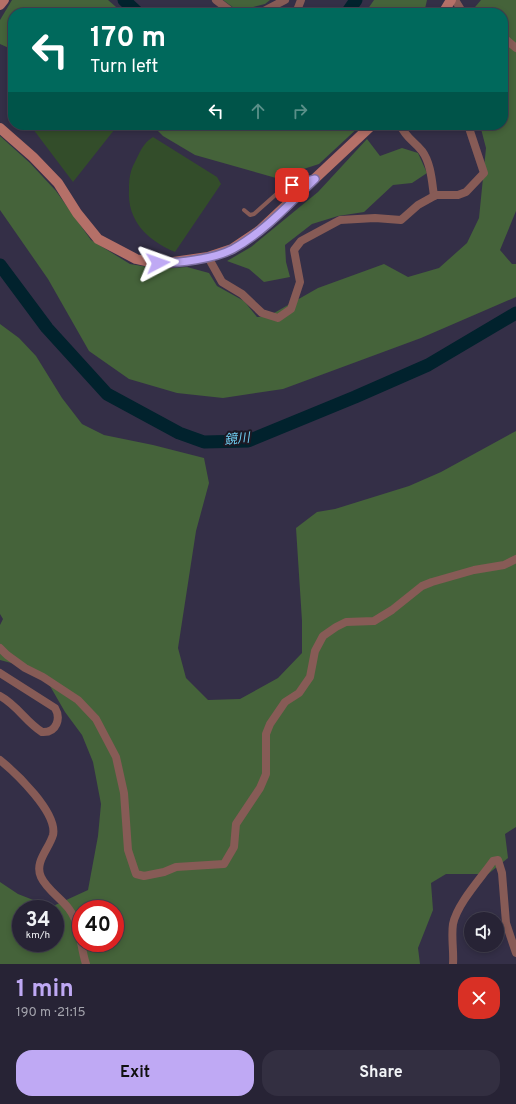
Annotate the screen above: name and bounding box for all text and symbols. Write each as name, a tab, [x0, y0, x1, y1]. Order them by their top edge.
text: 170 m	[90, 21, 166, 57]
icon: left	[24, 24, 76, 76]
text: Turn left	[90, 56, 158, 79]
icon: left	[205, 100, 227, 122]
icon: ahead	[247, 100, 269, 122]
icon: right	[289, 100, 311, 122]
pin	[275, 168, 309, 202]
icon: arrive	[281, 174, 303, 196]
position arrow	[137, 242, 179, 284]
water label: 鏡川	[223, 430, 253, 449]
speed limit sign: 40	[72, 900, 124, 952]
text: 34	[26, 908, 50, 934]
map controls	[464, 912, 504, 952]
button: sound	[464, 912, 504, 952]
text: km/h	[26, 929, 50, 942]
text: 1 min	[16, 975, 74, 1005]
button: close	[458, 977, 500, 1019]
text: 190 m · 21:15	[16, 1005, 86, 1021]
button: Exit	[16, 1050, 254, 1096]
button: Share	[262, 1050, 500, 1096]

